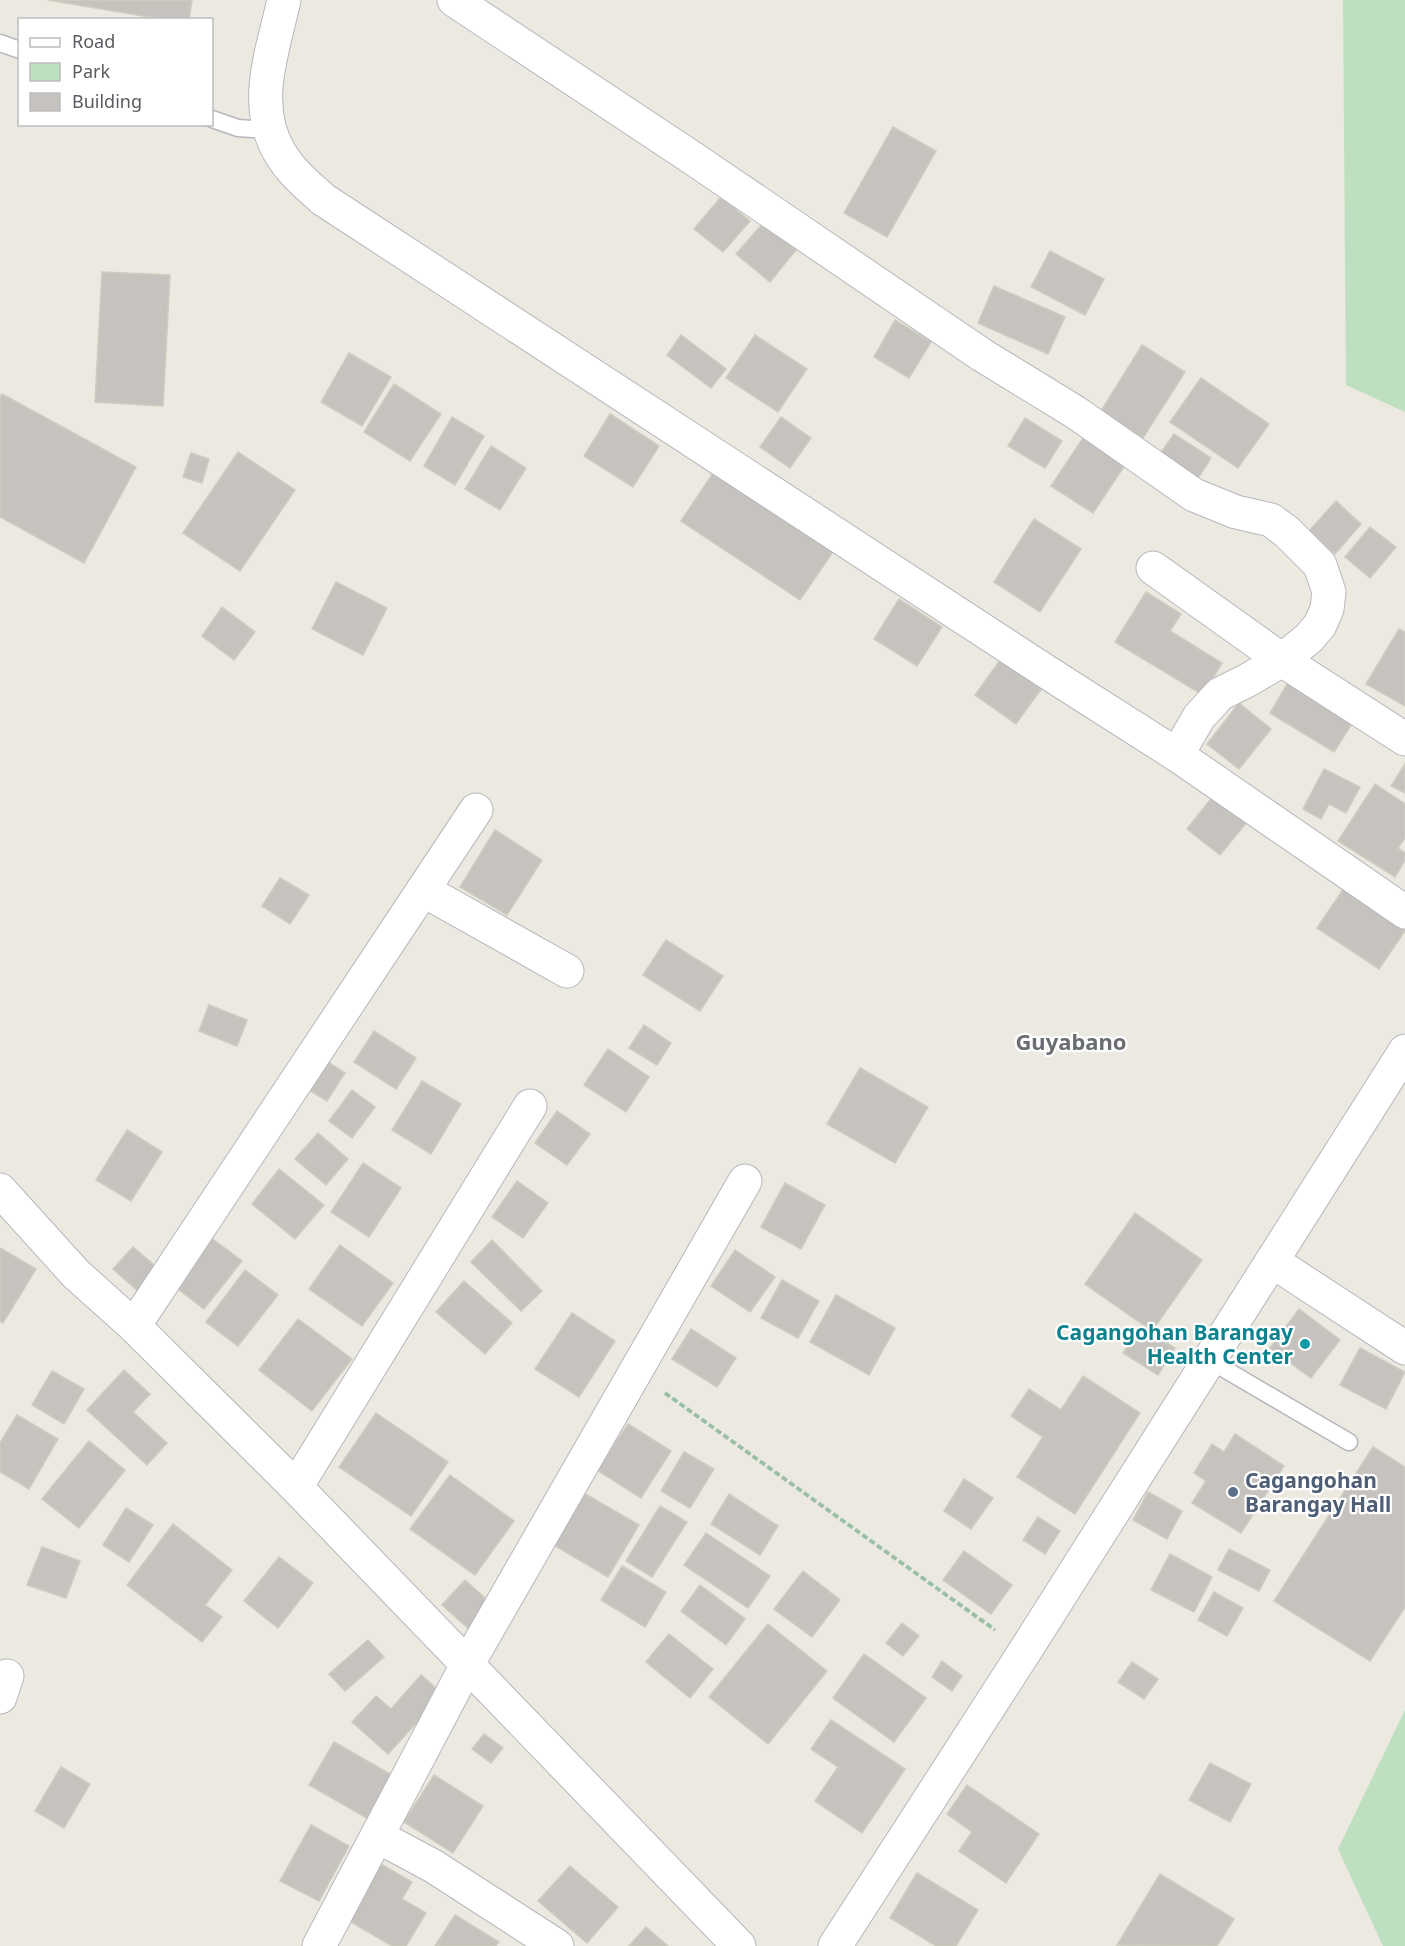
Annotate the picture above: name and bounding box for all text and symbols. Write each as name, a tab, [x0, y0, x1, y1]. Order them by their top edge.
legend	[18, 18, 213, 126]
text: Road	[72, 29, 115, 53]
text: Park	[72, 59, 110, 83]
text: Building	[72, 89, 142, 113]
district label: Guyabano	[1015, 1026, 1127, 1056]
place label: Cagangohan Barangay Health Center	[1056, 1318, 1294, 1370]
marker: Cagangohan Barangay Health Center	[1298, 1337, 1312, 1351]
place label: Cagangohan Barangay Hall	[1245, 1466, 1391, 1518]
marker: Cagangohan Barangay Hall	[1226, 1485, 1240, 1499]

